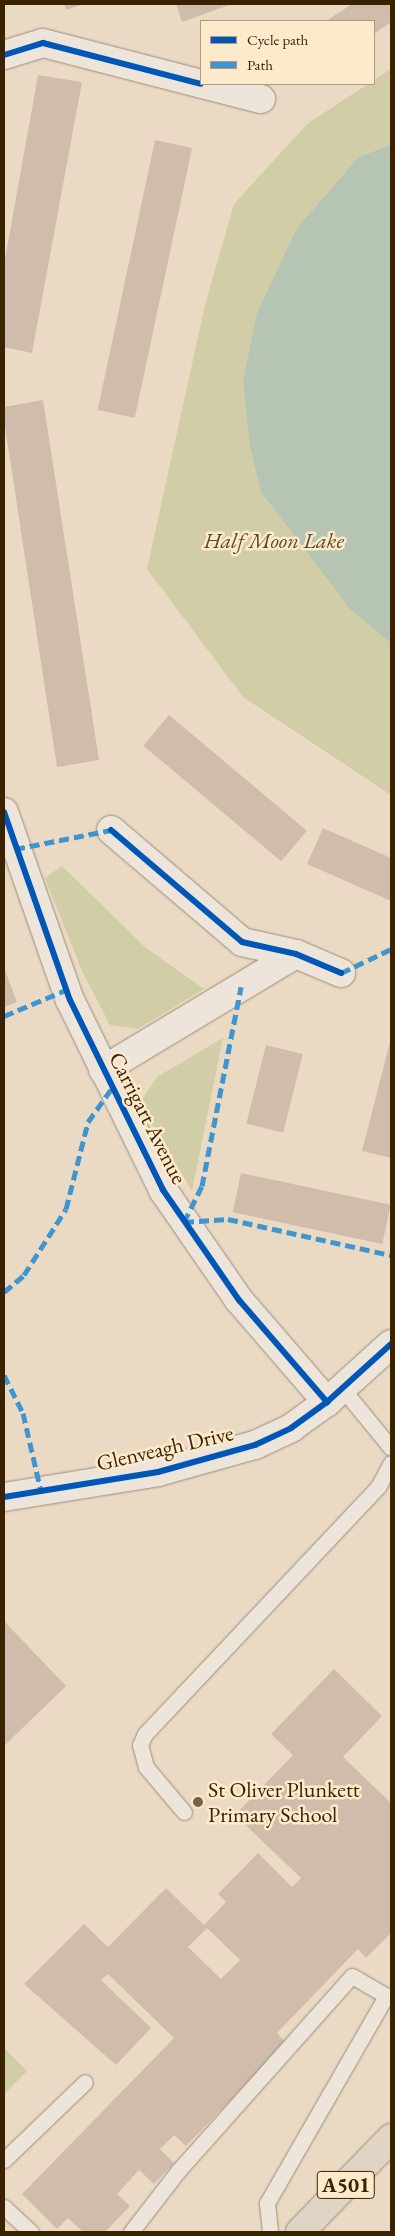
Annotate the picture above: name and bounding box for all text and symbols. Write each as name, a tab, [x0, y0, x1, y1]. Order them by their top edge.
legend	[200, 20, 375, 85]
text: Cycle path	[247, 30, 308, 49]
text: Path	[247, 55, 273, 74]
park label: Half Moon Lake	[204, 528, 344, 554]
street label: Carrigart Avenue	[103, 1048, 193, 1188]
street label: Glenveagh Drive	[94, 1419, 236, 1477]
place label: St Oliver Plunkett Primary School	[208, 1776, 360, 1828]
marker: St Oliver Plunkett Primary School	[192, 1796, 204, 1808]
road number: A501	[316, 2166, 376, 2204]

